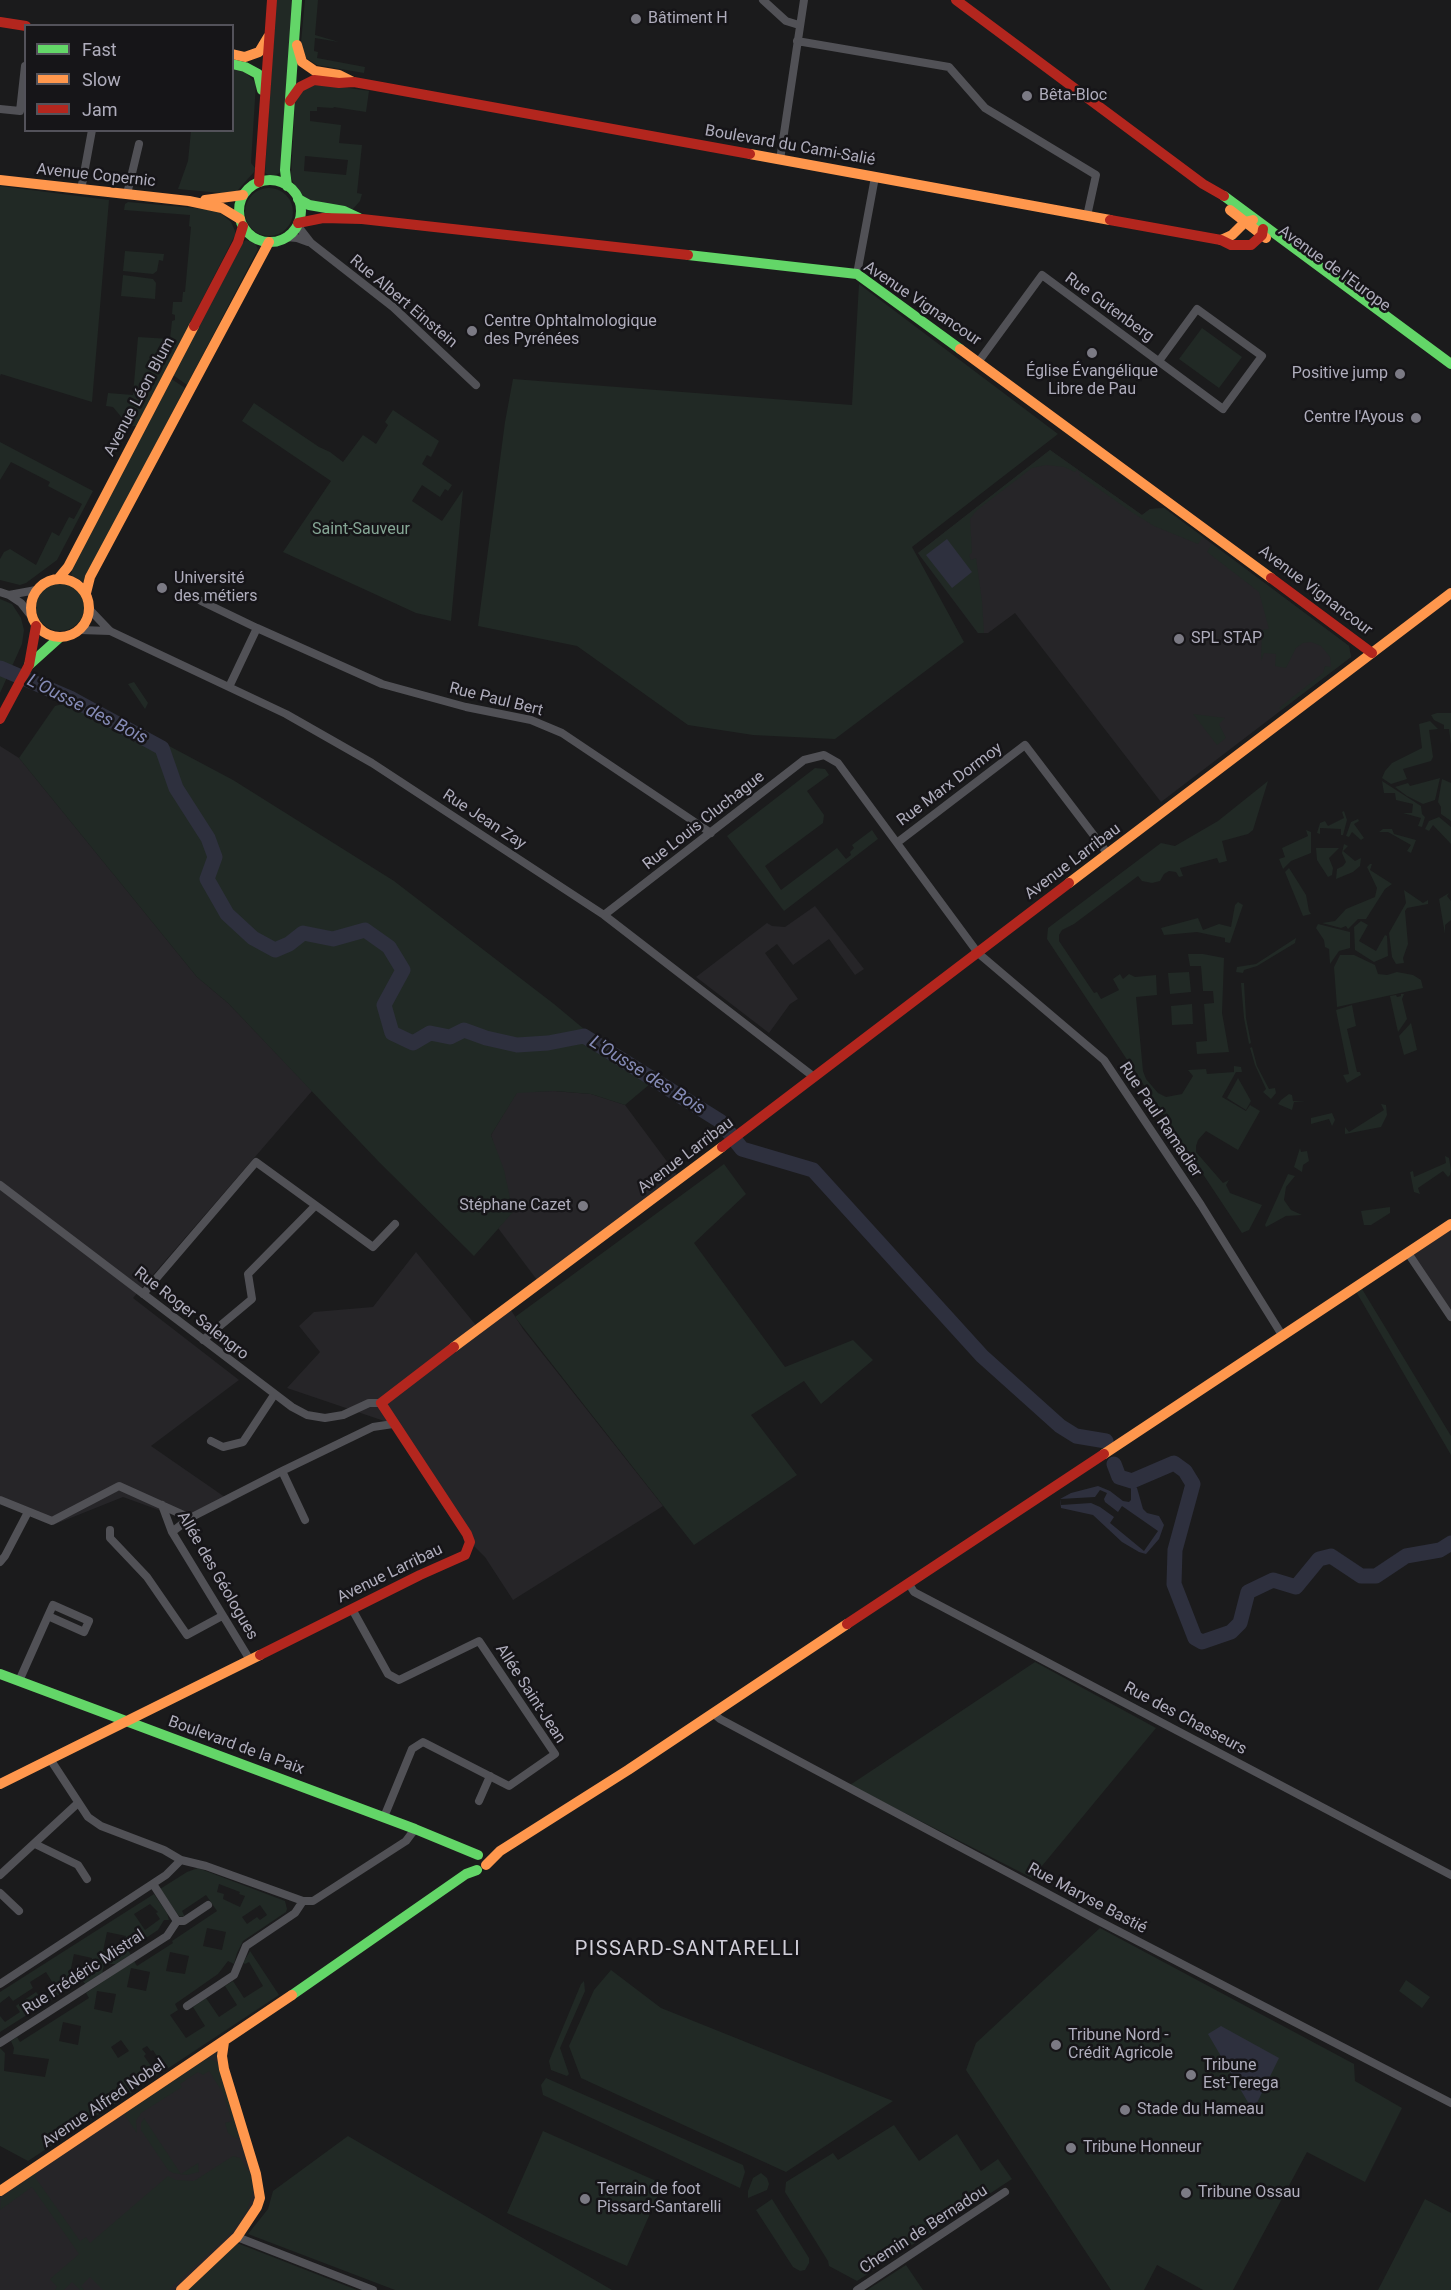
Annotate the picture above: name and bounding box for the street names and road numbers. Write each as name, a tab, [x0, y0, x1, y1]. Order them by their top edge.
street label: Boulevard du Cami-Salié	[703, 122, 877, 170]
street label: Avenue Copernic	[35, 160, 157, 192]
street label: Avenue de l'Europe	[1274, 222, 1394, 316]
street label: Rue Albert Einstein	[345, 251, 461, 353]
street label: Avenue Vignancour	[860, 258, 984, 350]
street label: Rue Gutenberg	[1061, 269, 1157, 347]
street label: Avenue Léon Blum	[101, 334, 179, 460]
street label: Avenue Vignancour	[1254, 542, 1376, 640]
street label: Rue Paul Bert	[447, 679, 545, 721]
street label: Rue Marx Dormoy	[894, 739, 1006, 831]
street label: Rue Louis Cluchague	[639, 768, 769, 874]
street label: Rue Jean Zay	[439, 786, 529, 854]
street label: Avenue Larribau	[1021, 820, 1125, 904]
street label: Rue Paul Ramadier	[1114, 1059, 1206, 1181]
street label: Avenue Larribau	[634, 1114, 738, 1198]
street label: Rue Roger Salengro	[130, 1263, 252, 1365]
street label: Allée des Géologues	[172, 1508, 262, 1644]
street label: Avenue Larribau	[334, 1540, 446, 1608]
street label: Allée Saint-Jean	[491, 1641, 569, 1747]
street label: Rue des Chasseurs	[1120, 1679, 1250, 1759]
street label: Boulevard de la Paix	[165, 1712, 307, 1780]
street label: Rue Maryse Bastié	[1024, 1859, 1150, 1939]
street label: Rue Frédéric Mistral	[19, 1926, 149, 2020]
street label: Avenue Alfred Nobel	[39, 2056, 169, 2152]
street label: Chemin de Bernadou	[857, 2182, 991, 2278]

